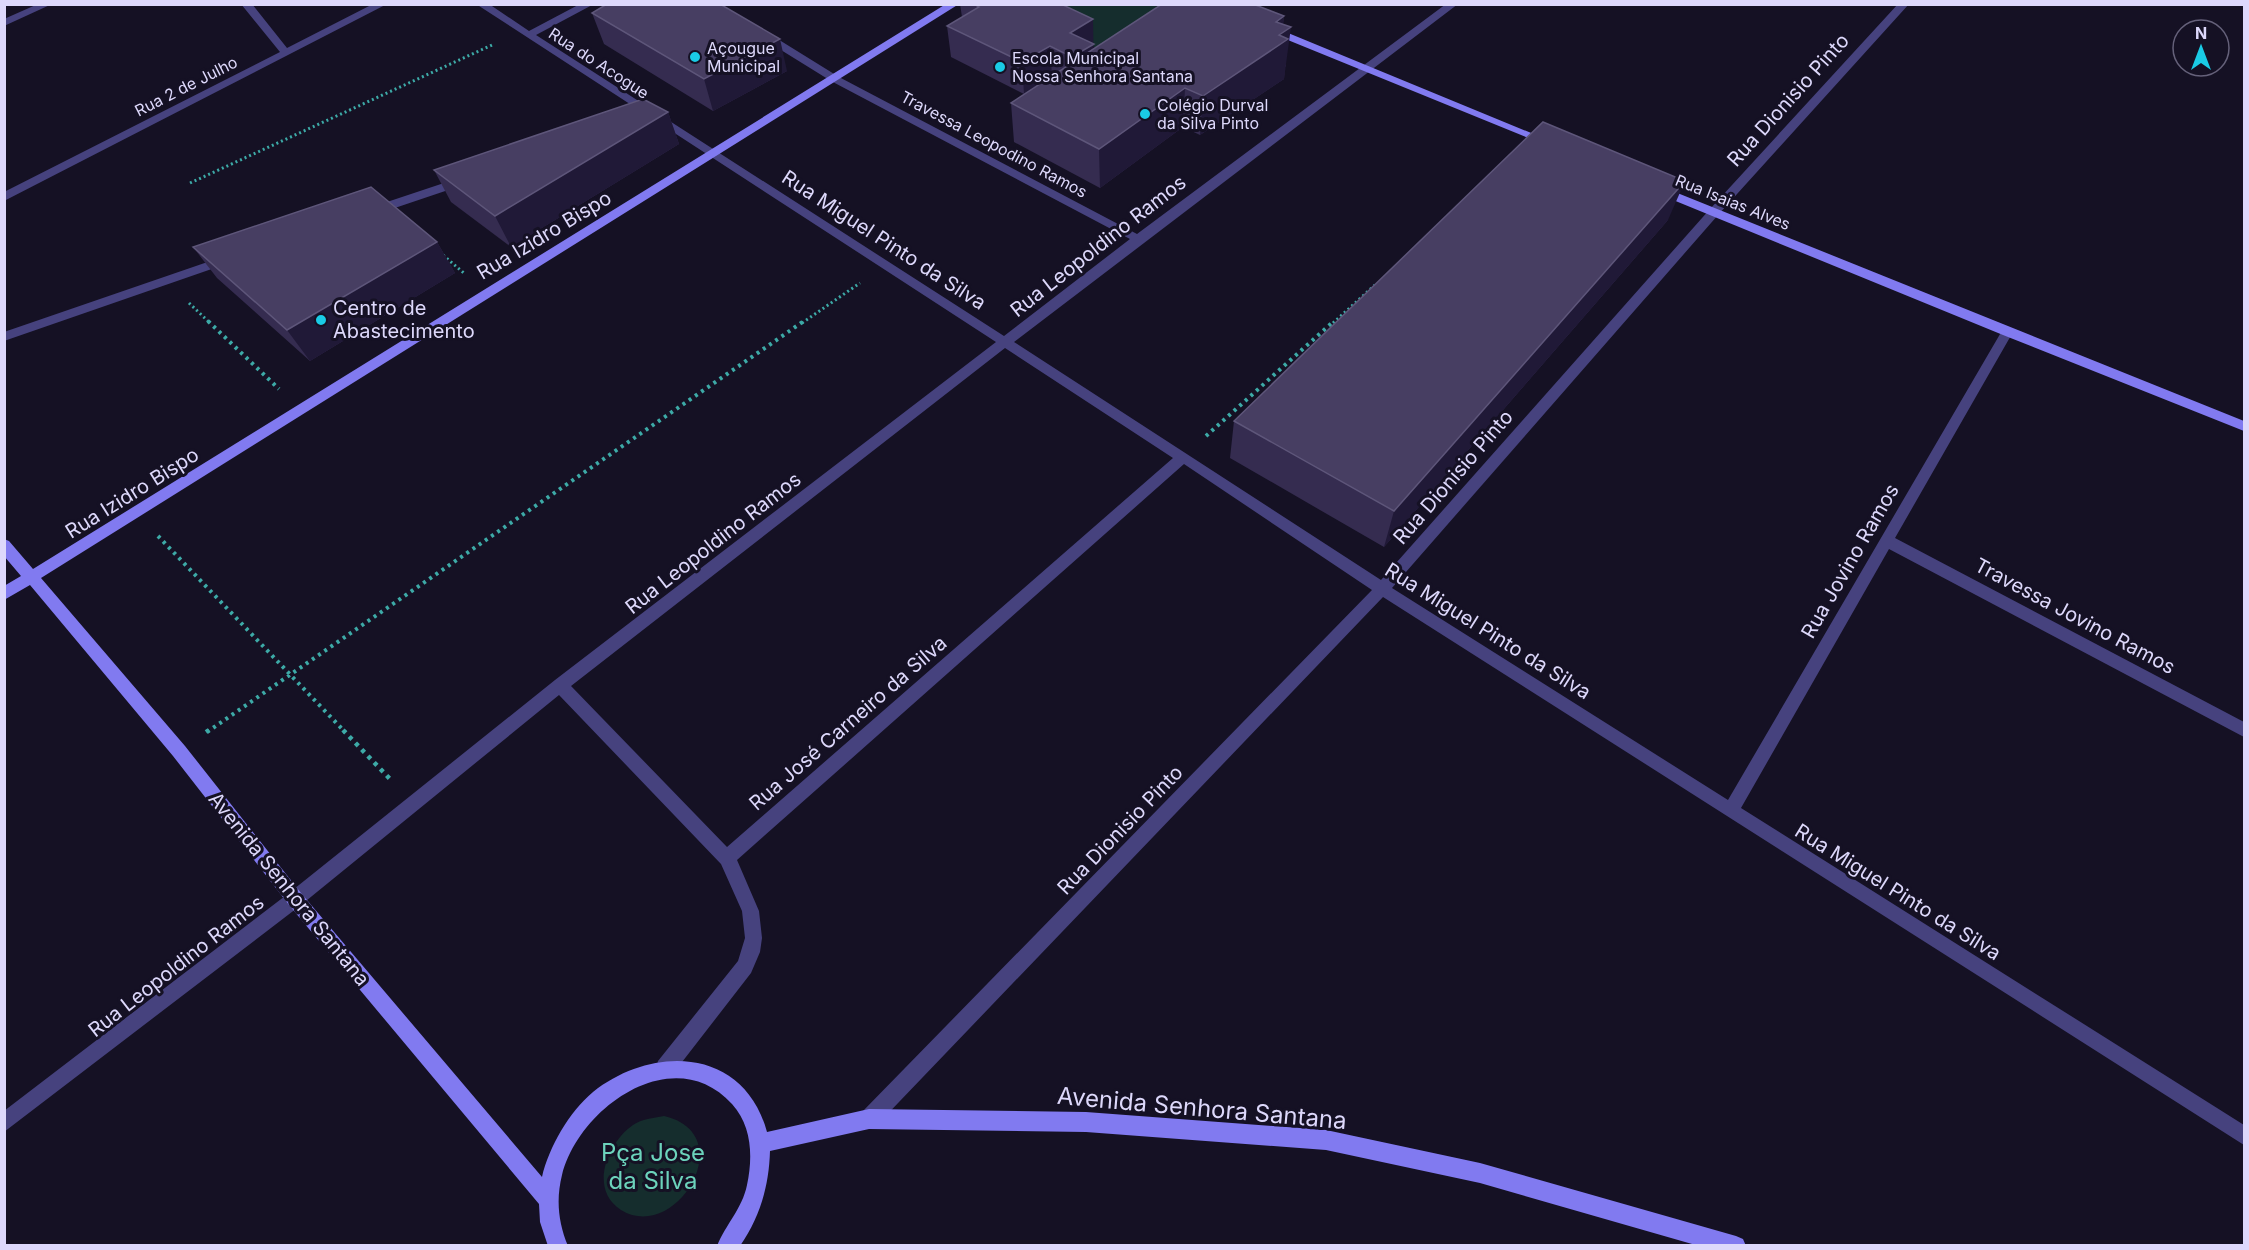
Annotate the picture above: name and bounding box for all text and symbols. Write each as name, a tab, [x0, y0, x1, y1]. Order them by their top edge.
north arrow	[2171, 18, 2231, 78]
street label: Rua do Acogue	[545, 23, 653, 103]
text: N	[2195, 23, 2207, 43]
street label: Rua Dionisio Pinto	[1722, 29, 1854, 171]
place label: Açougue Municipal	[707, 38, 780, 76]
place label: Escola Municipal Nossa Senhora Santana	[1012, 48, 1193, 86]
marker: Açougue Municipal	[688, 50, 702, 64]
street label: Rua 2 de Julho	[131, 52, 241, 120]
marker: Escola Municipal Nossa Senhora Santana	[993, 60, 1007, 74]
street label: Travessa Leopodino Ramos	[897, 86, 1091, 202]
place label: Colégio Durval da Silva Pinto	[1157, 95, 1268, 133]
marker: Colégio Durval da Silva Pinto	[1138, 107, 1152, 121]
street label: Rua Miguel Pinto da Silva	[778, 165, 990, 315]
street label: Rua Leopoldino Ramos	[1005, 170, 1191, 322]
street label: Rua Isaias Alves	[1673, 170, 1793, 234]
street label: Rua Izidro Bispo	[472, 185, 616, 285]
place label: Centro de Abastecimento	[333, 296, 475, 343]
marker: Centro de Abastecimento	[314, 313, 328, 327]
street label: Rua Dionisio Pinto	[1388, 405, 1518, 549]
street label: Rua Izidro Bispo	[61, 442, 203, 544]
street label: Rua Leopoldino Ramos	[620, 467, 806, 619]
street label: Rua Jovino Ramos	[1796, 480, 1904, 642]
street label: Travessa Jovino Ramos	[1971, 553, 2179, 679]
street label: Rua Miguel Pinto da Silva	[1381, 558, 1595, 704]
street label: Rua José Carneiro da Silva	[744, 631, 952, 815]
street label: Rua Dionisio Pinto	[1052, 760, 1188, 900]
street label: Avenida Senhora Santana	[204, 787, 374, 991]
street label: Rua Miguel Pinto da Silva	[1791, 819, 2005, 965]
street label: Rua Leopoldino Ramos	[83, 890, 269, 1042]
street label: Avenida Senhora Santana	[1056, 1081, 1348, 1135]
park label: Pça Jose da Silva	[601, 1138, 705, 1195]

